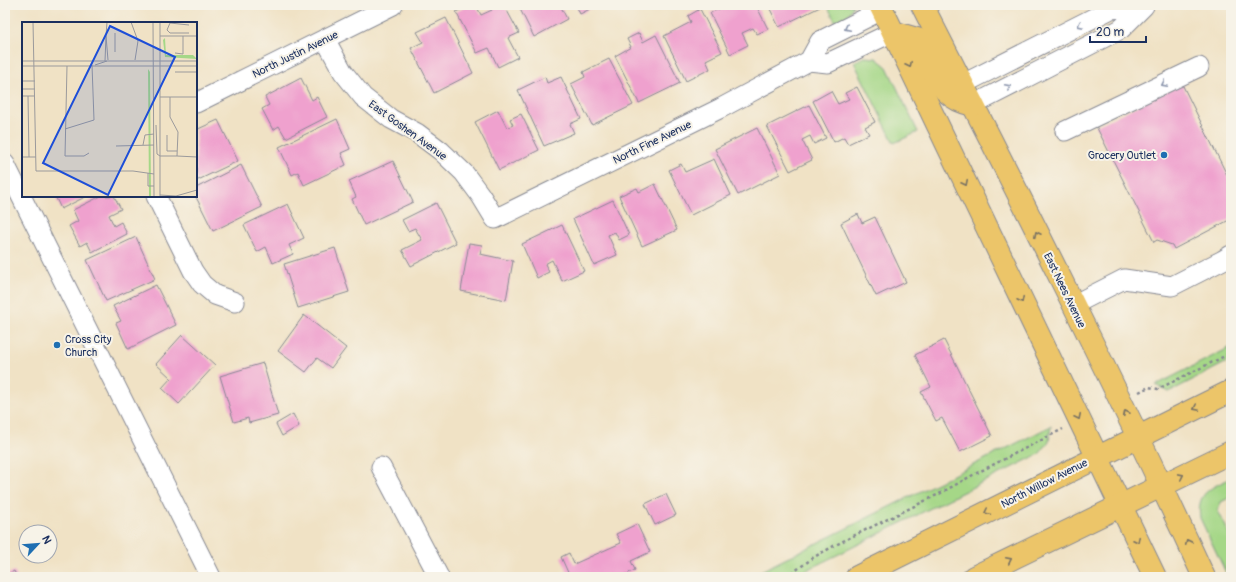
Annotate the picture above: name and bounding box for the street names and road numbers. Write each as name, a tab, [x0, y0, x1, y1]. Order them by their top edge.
street label: North Justin Avenue	[250, 28, 341, 81]
street label: East Goshen Avenue	[366, 98, 450, 163]
street label: North Fine Avenue	[611, 118, 694, 167]
street label: East Nees Avenue	[1041, 251, 1089, 330]
street label: North Willow Avenue	[999, 456, 1090, 511]

